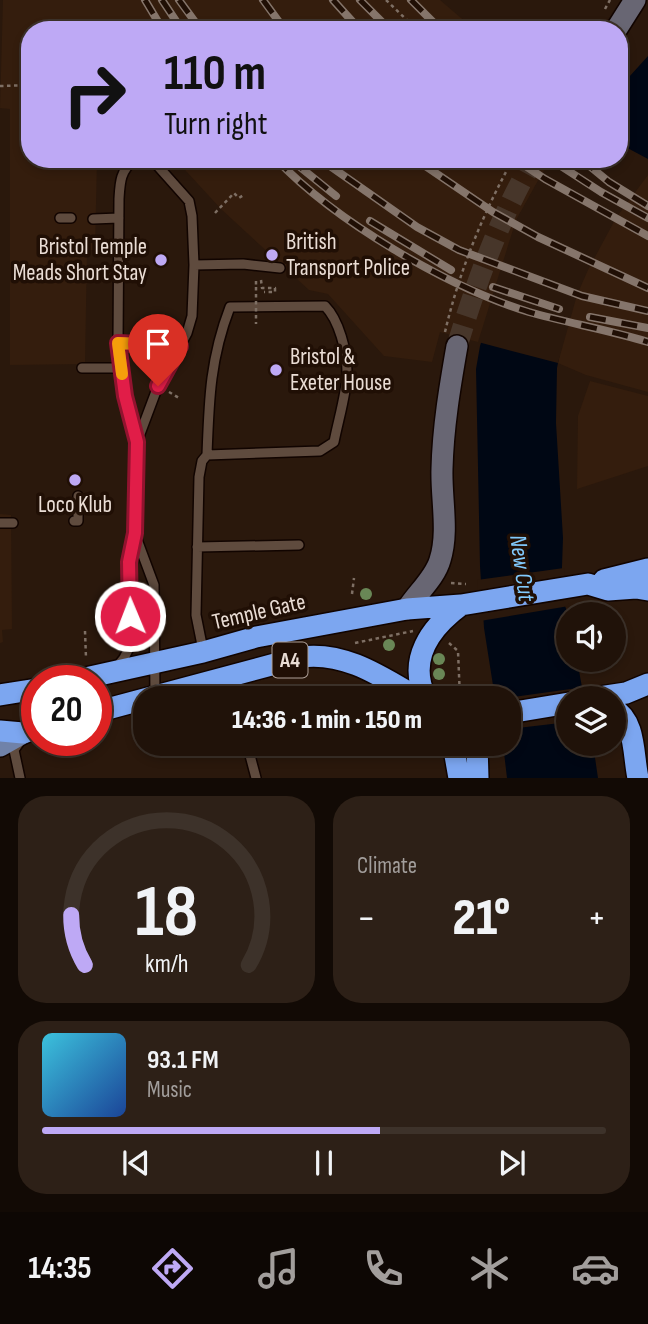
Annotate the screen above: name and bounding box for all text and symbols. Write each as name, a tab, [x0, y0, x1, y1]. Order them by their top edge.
text: 110 m	[164, 45, 266, 104]
icon: right	[49, 49, 140, 140]
text: Turn right	[164, 105, 268, 144]
place label: British Transport Police	[286, 228, 410, 282]
place label: Bristol Temple Meads Short Stay	[13, 233, 147, 287]
marker: British Transport Police	[264, 247, 280, 263]
marker: Bristol Temple Meads Short Stay	[153, 252, 169, 268]
pin	[128, 314, 188, 386]
icon: arrive	[139, 325, 177, 363]
place label: Bristol & Exeter House	[290, 343, 392, 397]
marker: Bristol & Exeter House	[268, 362, 284, 378]
marker: Loco Klub	[67, 472, 83, 488]
place label: Loco Klub	[38, 491, 112, 519]
water label: New Cut	[503, 533, 541, 604]
position arrow	[93, 579, 167, 653]
street label: Temple Gate	[210, 588, 308, 636]
map controls	[556, 602, 626, 756]
button: sound	[556, 602, 626, 672]
road number: A4	[272, 642, 308, 678]
speed limit sign: 20	[21, 665, 112, 756]
button: layers	[556, 686, 626, 756]
text: 14:36 · 1 min · 150 m	[232, 705, 422, 736]
text: Climate	[357, 852, 417, 880]
text: 18	[135, 870, 198, 958]
text: 21°	[453, 887, 511, 950]
text: −	[357, 896, 376, 941]
text: +	[587, 896, 606, 941]
text: km/h	[145, 949, 188, 980]
text: 93.1 FM	[147, 1045, 219, 1076]
text: Music	[147, 1076, 192, 1104]
icon: previous	[117, 1144, 155, 1182]
icon: pause	[305, 1144, 343, 1182]
icon: next	[493, 1144, 531, 1182]
icon: directions	[148, 1244, 197, 1293]
icon: music	[254, 1244, 303, 1293]
icon: phone	[359, 1244, 408, 1293]
icon: climate	[465, 1244, 514, 1293]
icon: car	[571, 1244, 620, 1293]
text: 14:35	[28, 1249, 92, 1288]

